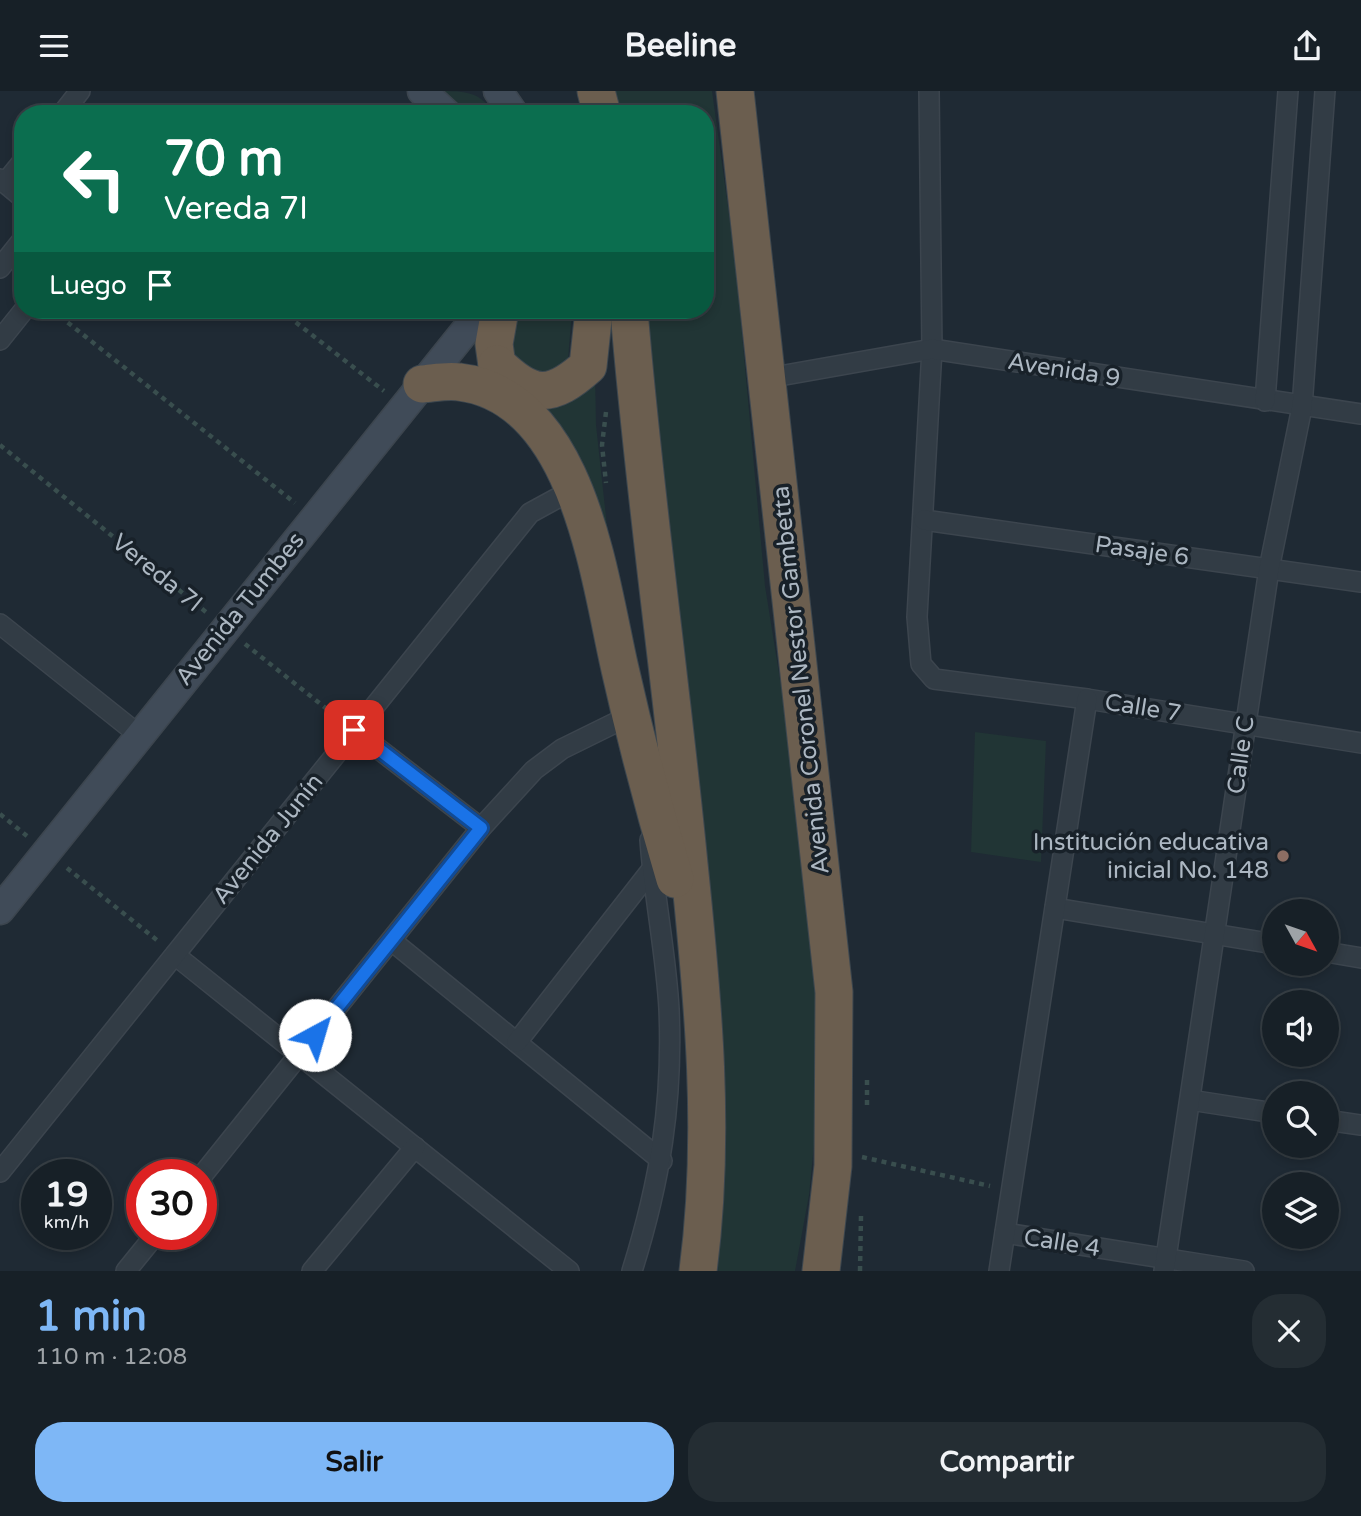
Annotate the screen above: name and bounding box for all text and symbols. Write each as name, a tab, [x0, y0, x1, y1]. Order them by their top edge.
icon: menu	[35, 27, 73, 65]
text: Beeline	[625, 27, 736, 65]
icon: share	[1288, 27, 1326, 65]
text: 70 m	[164, 130, 283, 189]
icon: left	[49, 133, 140, 224]
text: Vereda 7I	[164, 190, 308, 228]
icon: arrive	[141, 266, 179, 304]
text: Luego	[49, 270, 127, 301]
street label: Avenida 9	[1006, 347, 1122, 393]
street label: Avenida Coronel Nestor Gambetta	[766, 484, 836, 876]
street label: Avenida Tumbes	[169, 527, 311, 691]
street label: Vereda 7I	[106, 528, 208, 618]
street label: Pasaje 6	[1093, 530, 1191, 572]
street label: Calle 7	[1103, 688, 1183, 728]
pin	[324, 700, 384, 760]
icon: arrive	[335, 711, 373, 749]
street label: Calle C	[1221, 714, 1261, 796]
street label: Avenida Junín	[206, 768, 330, 910]
place label: Institución educativa inicial No. 148	[1033, 828, 1269, 885]
marker: Institución educativa inicial No. 148	[1275, 848, 1291, 864]
north arrow	[1262, 899, 1339, 977]
map controls	[1262, 899, 1339, 1249]
button: sound	[1262, 990, 1339, 1067]
position arrow	[278, 998, 352, 1072]
button: search	[1262, 1081, 1339, 1158]
speed limit sign: 30	[126, 1159, 217, 1250]
button: layers	[1262, 1172, 1339, 1249]
text: 19	[45, 1174, 88, 1216]
text: km/h	[44, 1211, 89, 1233]
street label: Calle 4	[1022, 1223, 1102, 1263]
text: 1 min	[35, 1291, 147, 1342]
button: close	[1252, 1294, 1326, 1368]
text: 110 m · 12:08	[35, 1343, 187, 1371]
button: Salir	[35, 1422, 674, 1502]
button: Compartir	[688, 1422, 1326, 1502]

